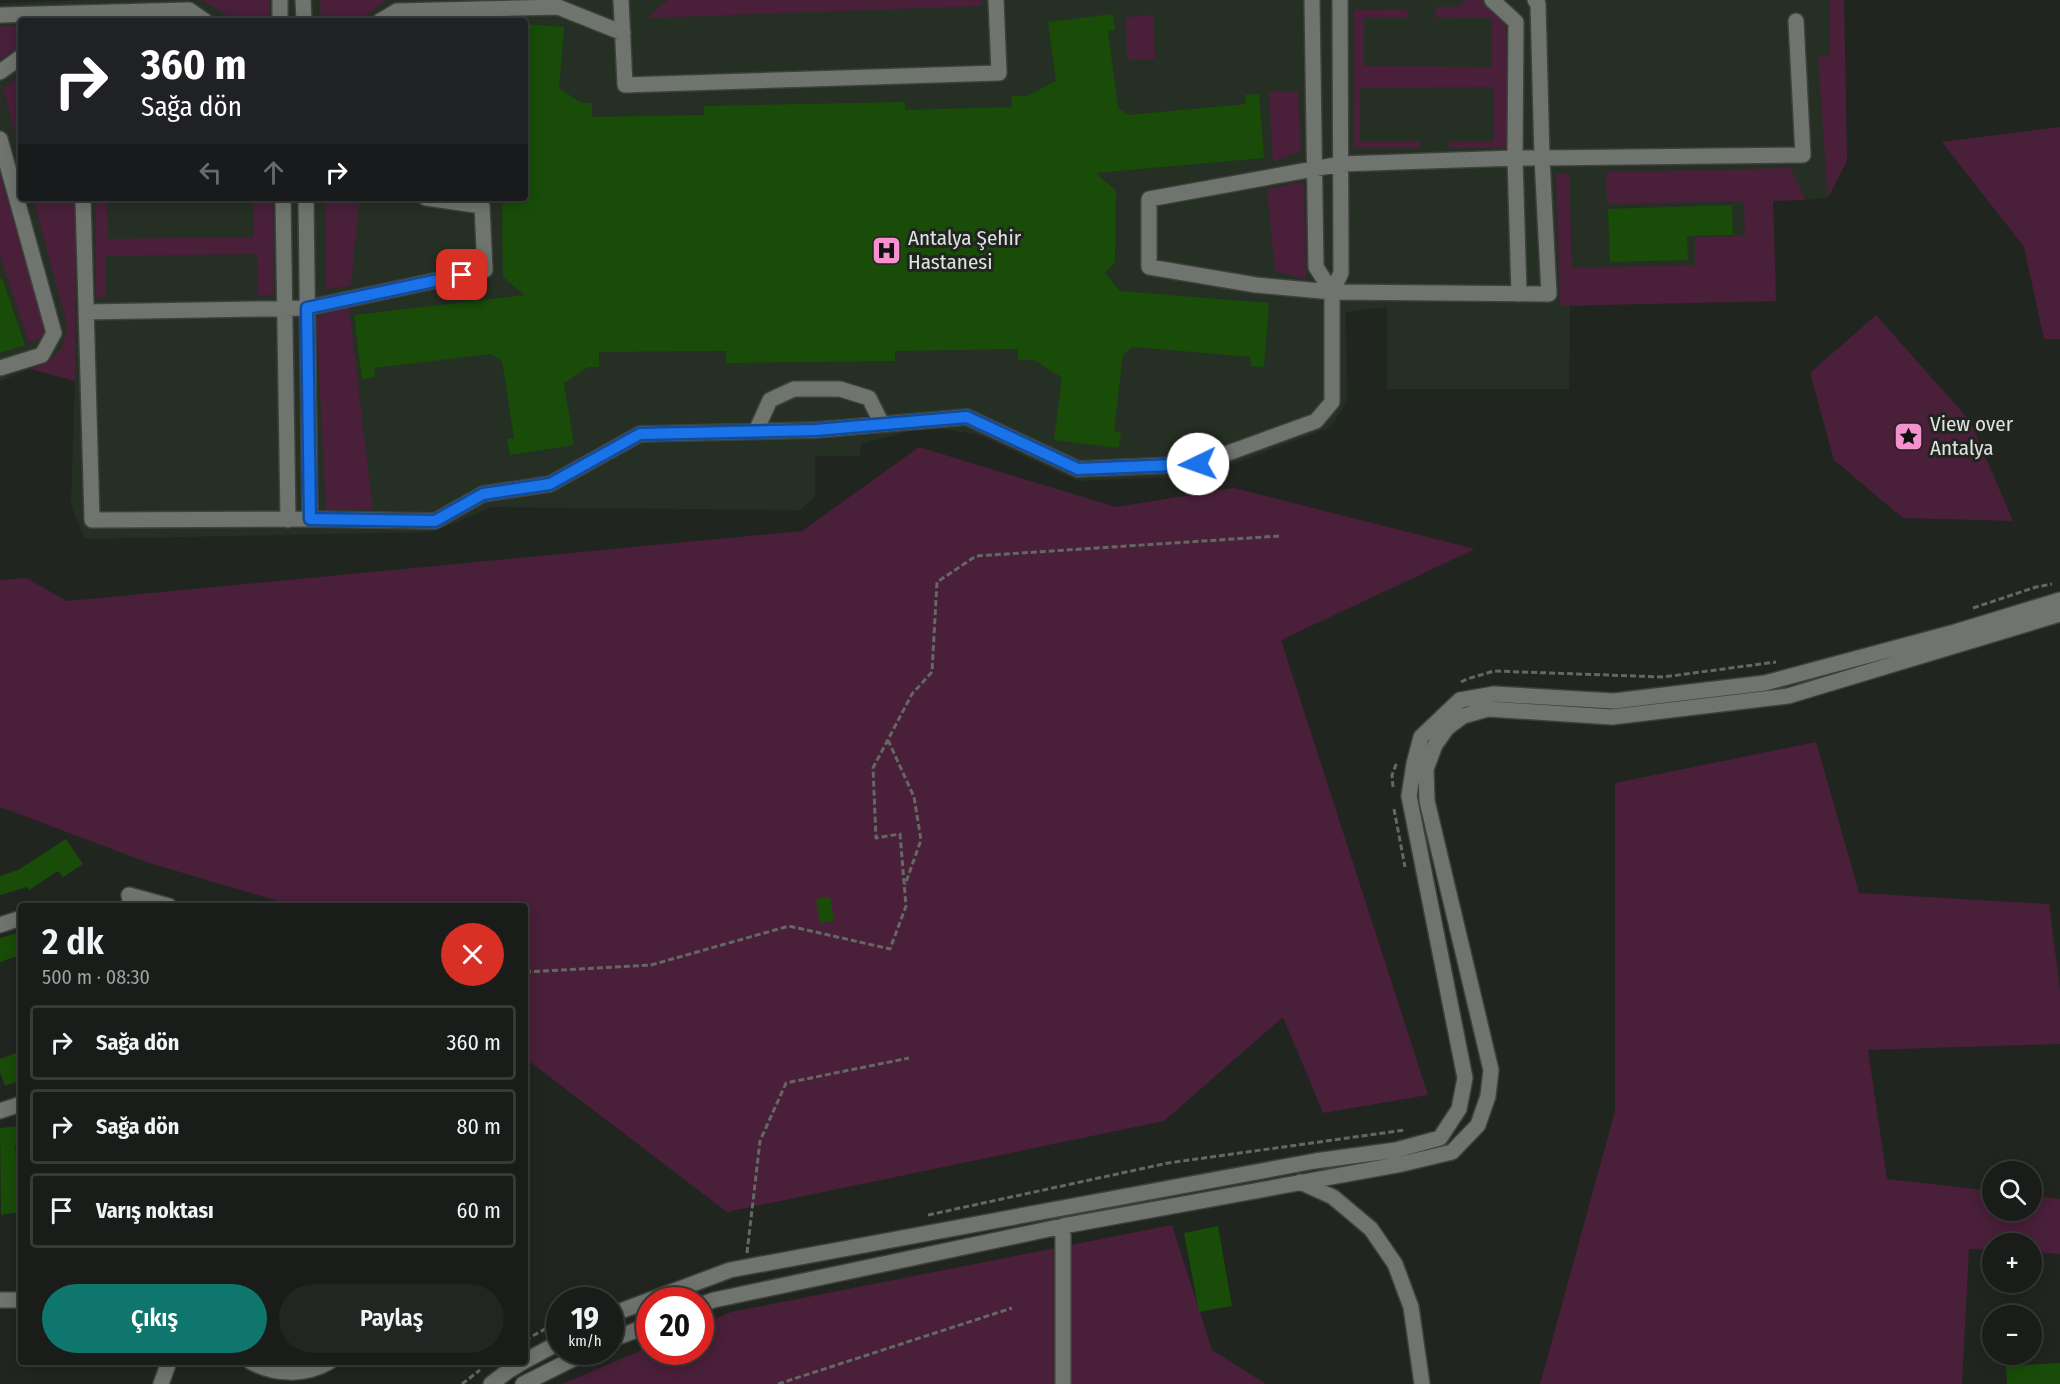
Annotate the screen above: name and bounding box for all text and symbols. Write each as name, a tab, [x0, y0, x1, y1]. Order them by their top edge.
text: 360 m	[141, 40, 247, 90]
icon: right	[42, 42, 120, 120]
text: Sağa dön	[141, 91, 242, 123]
icon: left	[194, 156, 227, 189]
icon: ahead	[257, 156, 290, 189]
icon: right	[320, 156, 353, 189]
place label: Antalya Şehir Hastanesi	[908, 225, 1022, 275]
hospital icon: Antalya Şehir Hastanesi	[871, 234, 903, 266]
pin	[436, 249, 487, 300]
icon: arrive	[445, 258, 478, 291]
place label: View over Antalya	[1930, 411, 2014, 461]
place icon: View over Antalya	[1893, 420, 1925, 452]
position arrow	[1166, 432, 1230, 496]
text: 2 dk	[42, 920, 104, 964]
button: close	[441, 923, 504, 986]
text: 500 m · 08:30	[42, 965, 150, 989]
icon: right	[45, 1026, 78, 1059]
text: Sağa dön	[96, 1029, 179, 1056]
text: 360 m	[447, 1029, 501, 1056]
icon: right	[45, 1110, 78, 1143]
text: Sağa dön	[96, 1113, 179, 1140]
text: 80 m	[456, 1113, 501, 1140]
map controls	[1982, 1161, 2042, 1365]
button: search	[1982, 1161, 2042, 1221]
icon: arrive	[45, 1194, 78, 1227]
text: Varış noktası	[96, 1197, 214, 1224]
text: 60 m	[457, 1197, 501, 1224]
button: +	[1982, 1233, 2042, 1293]
button: Çıkış	[42, 1284, 267, 1353]
button: Paylaş	[279, 1284, 504, 1353]
speed limit sign: 20	[636, 1287, 714, 1365]
text: 19	[571, 1301, 599, 1337]
button: −	[1982, 1305, 2042, 1365]
text: km/h	[568, 1332, 602, 1350]

